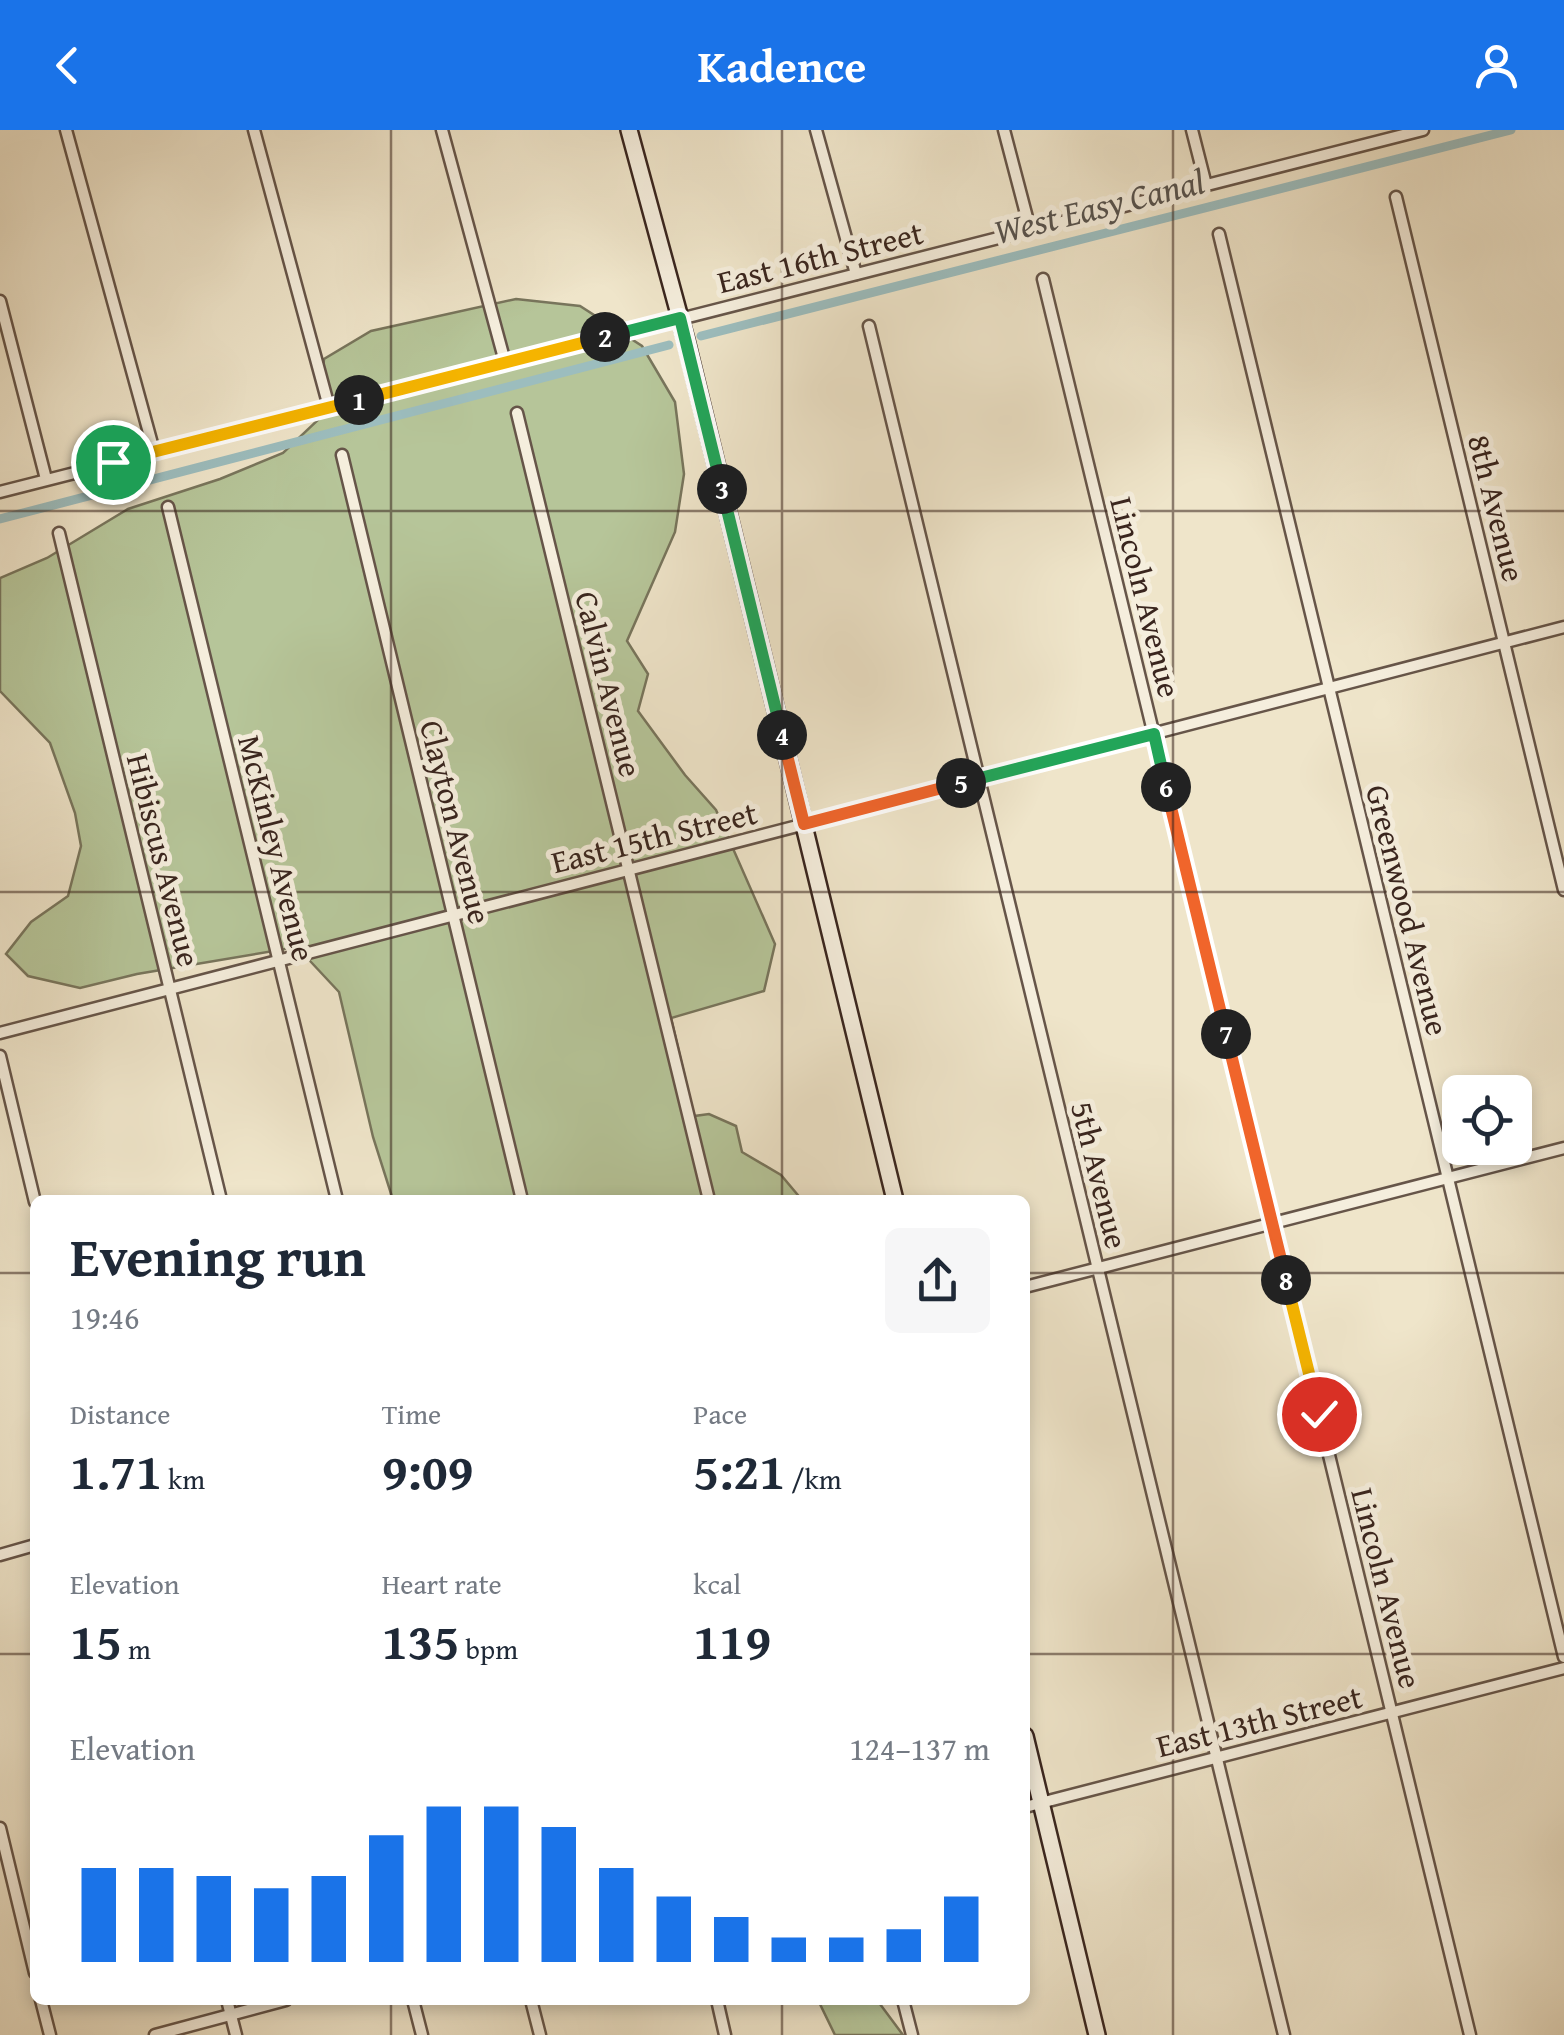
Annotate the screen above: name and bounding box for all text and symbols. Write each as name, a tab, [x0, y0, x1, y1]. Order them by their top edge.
text: Kadence	[698, 33, 866, 98]
icon: back	[40, 38, 95, 93]
icon: person	[1469, 38, 1524, 93]
water label: West Easy Canal	[988, 155, 1210, 257]
street label: East 16th Street	[712, 209, 928, 305]
pin: 2	[580, 312, 630, 362]
text: 2	[598, 316, 612, 357]
pin: 1	[334, 375, 384, 425]
text: 1	[352, 379, 366, 420]
pin	[71, 420, 156, 505]
street label: 8th Avenue	[1456, 430, 1538, 586]
icon: arrive	[86, 435, 141, 490]
pin: 3	[697, 464, 747, 514]
text: 3	[715, 468, 729, 509]
street label: Lincoln Avenue	[1098, 492, 1194, 702]
street label: Calvin Avenue	[563, 586, 655, 782]
pin: 4	[757, 710, 807, 760]
text: 4	[775, 714, 789, 755]
street label: Clayton Avenue	[408, 715, 504, 929]
street label: McKinley Avenue	[226, 730, 328, 966]
street label: Hibiscus Avenue	[115, 749, 213, 971]
pin: 5	[936, 758, 986, 808]
text: 5	[954, 762, 968, 803]
pin: 6	[1141, 762, 1191, 812]
text: 6	[1159, 766, 1173, 807]
street label: Greenwood Avenue	[1354, 780, 1462, 1040]
street label: East 15th Street	[546, 789, 762, 885]
pin: 7	[1201, 1009, 1251, 1059]
text: 7	[1219, 1013, 1233, 1054]
map controls	[1442, 1075, 1532, 1165]
button: locate	[1442, 1075, 1532, 1165]
street label: 5th Avenue	[1059, 1097, 1141, 1253]
text: Evening run	[70, 1216, 366, 1296]
button: share	[885, 1228, 990, 1333]
pin: 8	[1261, 1255, 1311, 1305]
text: 8	[1279, 1259, 1293, 1300]
text: 19:46	[70, 1294, 139, 1341]
pin	[1277, 1372, 1362, 1457]
icon: check	[1292, 1387, 1347, 1442]
text: Distance	[70, 1393, 170, 1434]
text: Time	[382, 1393, 441, 1434]
text: Pace	[693, 1393, 747, 1434]
text: 1.71	[70, 1434, 162, 1507]
text: 9:09	[382, 1434, 474, 1507]
text: 5:21	[693, 1434, 785, 1507]
text: km	[162, 1458, 205, 1499]
text: /km	[785, 1458, 842, 1499]
street label: Lincoln Avenue	[1339, 1483, 1435, 1693]
text: Elevation	[70, 1563, 180, 1604]
text: Heart rate	[382, 1563, 502, 1604]
text: kcal	[693, 1563, 741, 1604]
text: 15	[70, 1604, 122, 1677]
text: 135	[382, 1604, 459, 1677]
text: 119	[693, 1604, 771, 1677]
text: m	[122, 1628, 151, 1669]
text: bpm	[459, 1628, 518, 1669]
street label: East 13th Street	[1151, 1673, 1367, 1769]
text: Elevation	[70, 1725, 195, 1772]
text: 124–137 m	[849, 1725, 990, 1772]

